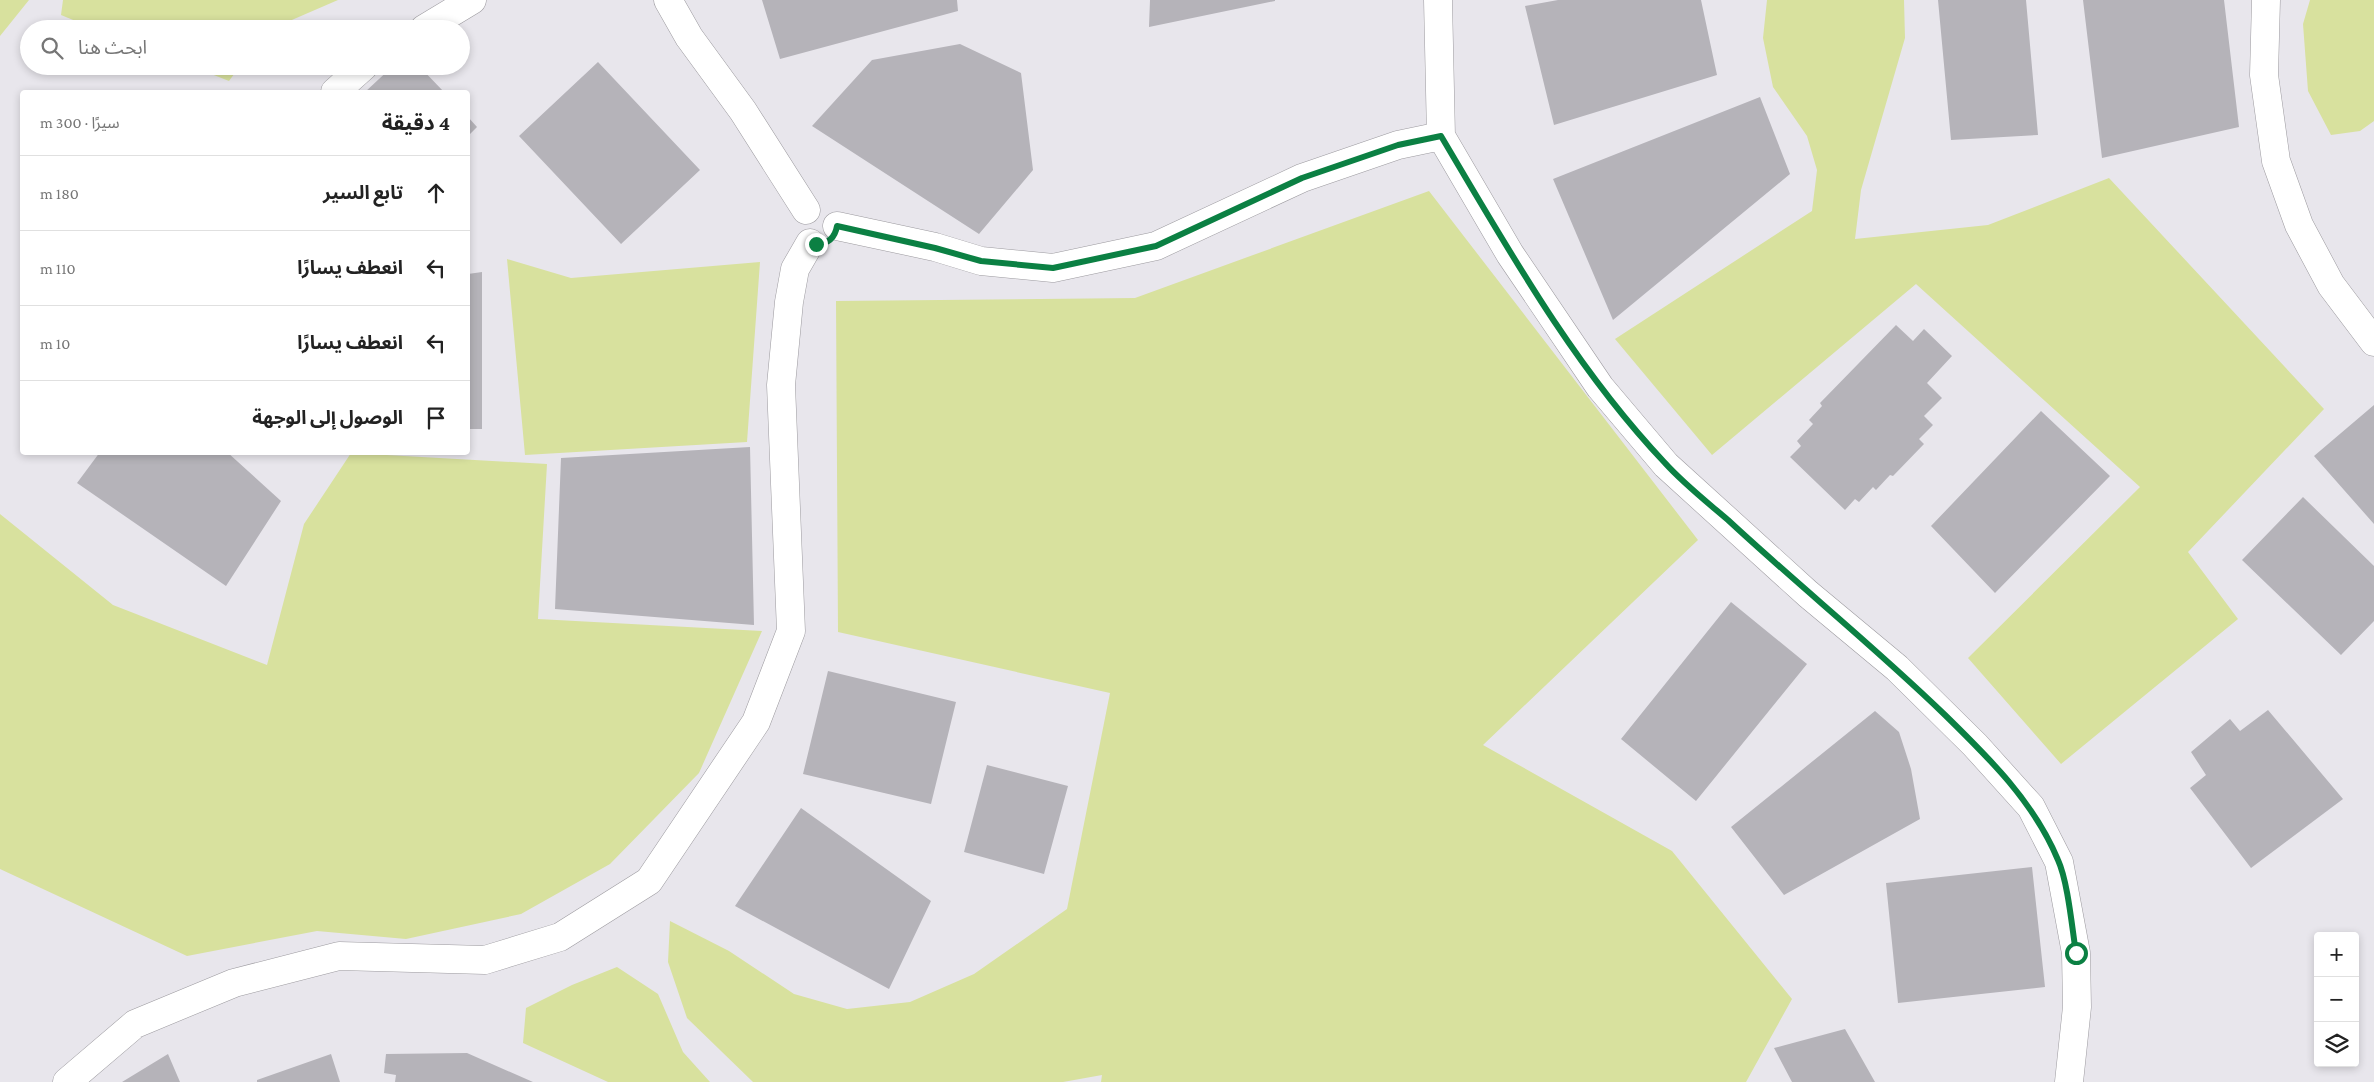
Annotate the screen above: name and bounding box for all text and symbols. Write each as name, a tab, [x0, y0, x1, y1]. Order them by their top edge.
search box	[20, 20, 470, 75]
icon: search	[38, 34, 66, 62]
text: ابحث هنا	[78, 37, 147, 58]
text: 4 دقيقة	[382, 111, 450, 135]
text: سيرًا · 300 m	[40, 114, 120, 131]
icon: ahead	[422, 179, 450, 207]
text: تابع السير	[323, 182, 403, 203]
text: 180 m	[40, 185, 79, 202]
route end	[805, 233, 828, 256]
icon: left	[422, 254, 450, 282]
text: انعطف يسارًا	[297, 257, 403, 278]
text: 110 m	[40, 260, 76, 277]
icon: left	[422, 329, 450, 357]
text: انعطف يسارًا	[297, 332, 403, 353]
text: 10 m	[40, 335, 70, 352]
icon: arrive	[422, 404, 450, 432]
text: الوصول إلى الوجهة	[252, 407, 403, 428]
map controls	[2314, 932, 2359, 1067]
button: +	[2314, 932, 2359, 977]
route start	[2065, 942, 2088, 965]
button: −	[2314, 977, 2359, 1022]
button: layers	[2314, 1022, 2359, 1067]

